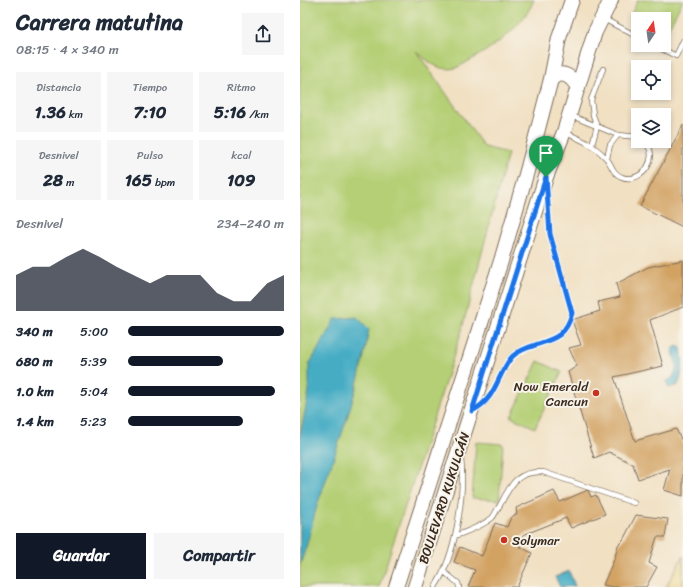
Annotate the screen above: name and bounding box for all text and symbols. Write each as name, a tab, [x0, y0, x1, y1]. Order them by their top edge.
text: Carrera matutina	[16, 3, 183, 42]
north arrow	[631, 12, 671, 52]
map controls	[631, 12, 671, 148]
button: share	[242, 13, 284, 55]
text: 08:15 · 4 × 340 m	[16, 38, 119, 61]
button: locate	[631, 60, 671, 100]
text: Distancia	[36, 78, 81, 97]
text: Tiempo	[133, 78, 167, 97]
text: Ritmo	[227, 78, 256, 97]
text: 1.36	[34, 97, 66, 127]
text: 7:10	[134, 97, 166, 127]
text: 5:16	[214, 97, 246, 127]
text: km	[66, 105, 83, 124]
text: /km	[246, 105, 269, 124]
button: layers	[631, 108, 671, 148]
pin	[529, 136, 563, 177]
icon: arrive	[535, 142, 557, 164]
text: Desnivel	[39, 146, 79, 165]
text: Pulso	[137, 146, 163, 165]
text: kcal	[231, 146, 251, 165]
text: 28	[43, 165, 63, 195]
text: 165	[125, 165, 152, 195]
text: 109	[227, 165, 256, 195]
text: m	[63, 173, 74, 192]
text: bpm	[152, 173, 175, 192]
text: Desnivel	[16, 212, 63, 235]
text: 234–240 m	[217, 212, 284, 235]
text: 340 m	[16, 320, 53, 343]
text: 5:00	[80, 320, 108, 343]
text: 680 m	[16, 350, 53, 373]
text: 5:39	[80, 350, 107, 373]
place label: Now Emerald Cancun	[514, 375, 589, 413]
text: 1.0 km	[16, 380, 54, 403]
text: 5:04	[80, 380, 108, 403]
marker: Now Emerald Cancun	[591, 388, 601, 398]
text: 1.4 km	[16, 410, 54, 433]
text: 5:23	[80, 410, 107, 433]
street label: BOULEVARD KUKULCÁN	[412, 429, 476, 567]
place label: Solymar	[512, 529, 560, 552]
button: Guardar	[16, 533, 146, 579]
button: Compartir	[154, 533, 284, 579]
marker: Solymar	[499, 535, 509, 545]

